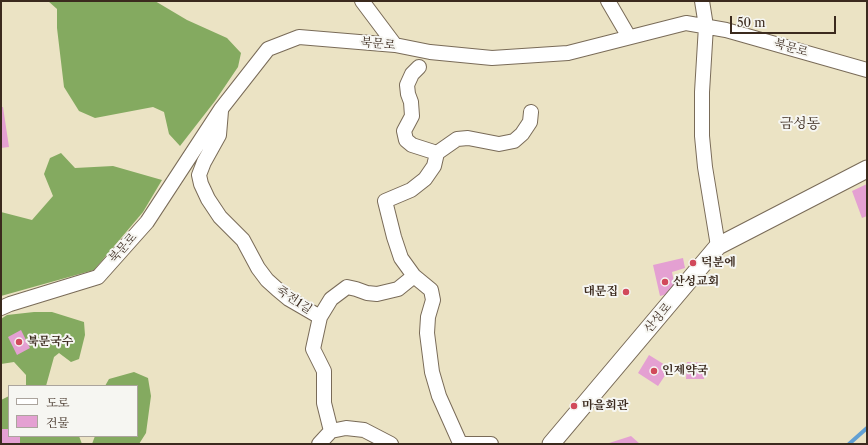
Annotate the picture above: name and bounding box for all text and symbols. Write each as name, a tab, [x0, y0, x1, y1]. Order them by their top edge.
scale bar	[732, 8, 838, 34]
text: 50 m	[737, 15, 766, 30]
street label: 북문로	[360, 35, 396, 53]
street label: 북문로	[772, 36, 810, 60]
district label: 금성동	[780, 116, 820, 132]
street label: 북문로	[106, 230, 140, 266]
place label: 덕분에	[701, 256, 736, 270]
marker: 덕분에	[688, 258, 698, 268]
place label: 산성교회	[673, 275, 719, 289]
marker: 산성교회	[660, 277, 670, 287]
street label: 죽전1길	[273, 283, 315, 317]
place label: 대문집	[583, 285, 618, 299]
marker: 대문집	[621, 287, 631, 297]
street label: 산성로	[641, 300, 675, 336]
place label: 북문국수	[27, 335, 73, 349]
marker: 북문국수	[14, 337, 24, 347]
place label: 인제약국	[662, 364, 708, 378]
marker: 인제약국	[649, 366, 659, 376]
legend	[8, 385, 138, 437]
text: 도로	[46, 395, 69, 410]
place label: 마을회관	[582, 399, 628, 413]
marker: 마을회관	[569, 401, 579, 411]
text: 건물	[46, 415, 69, 430]

